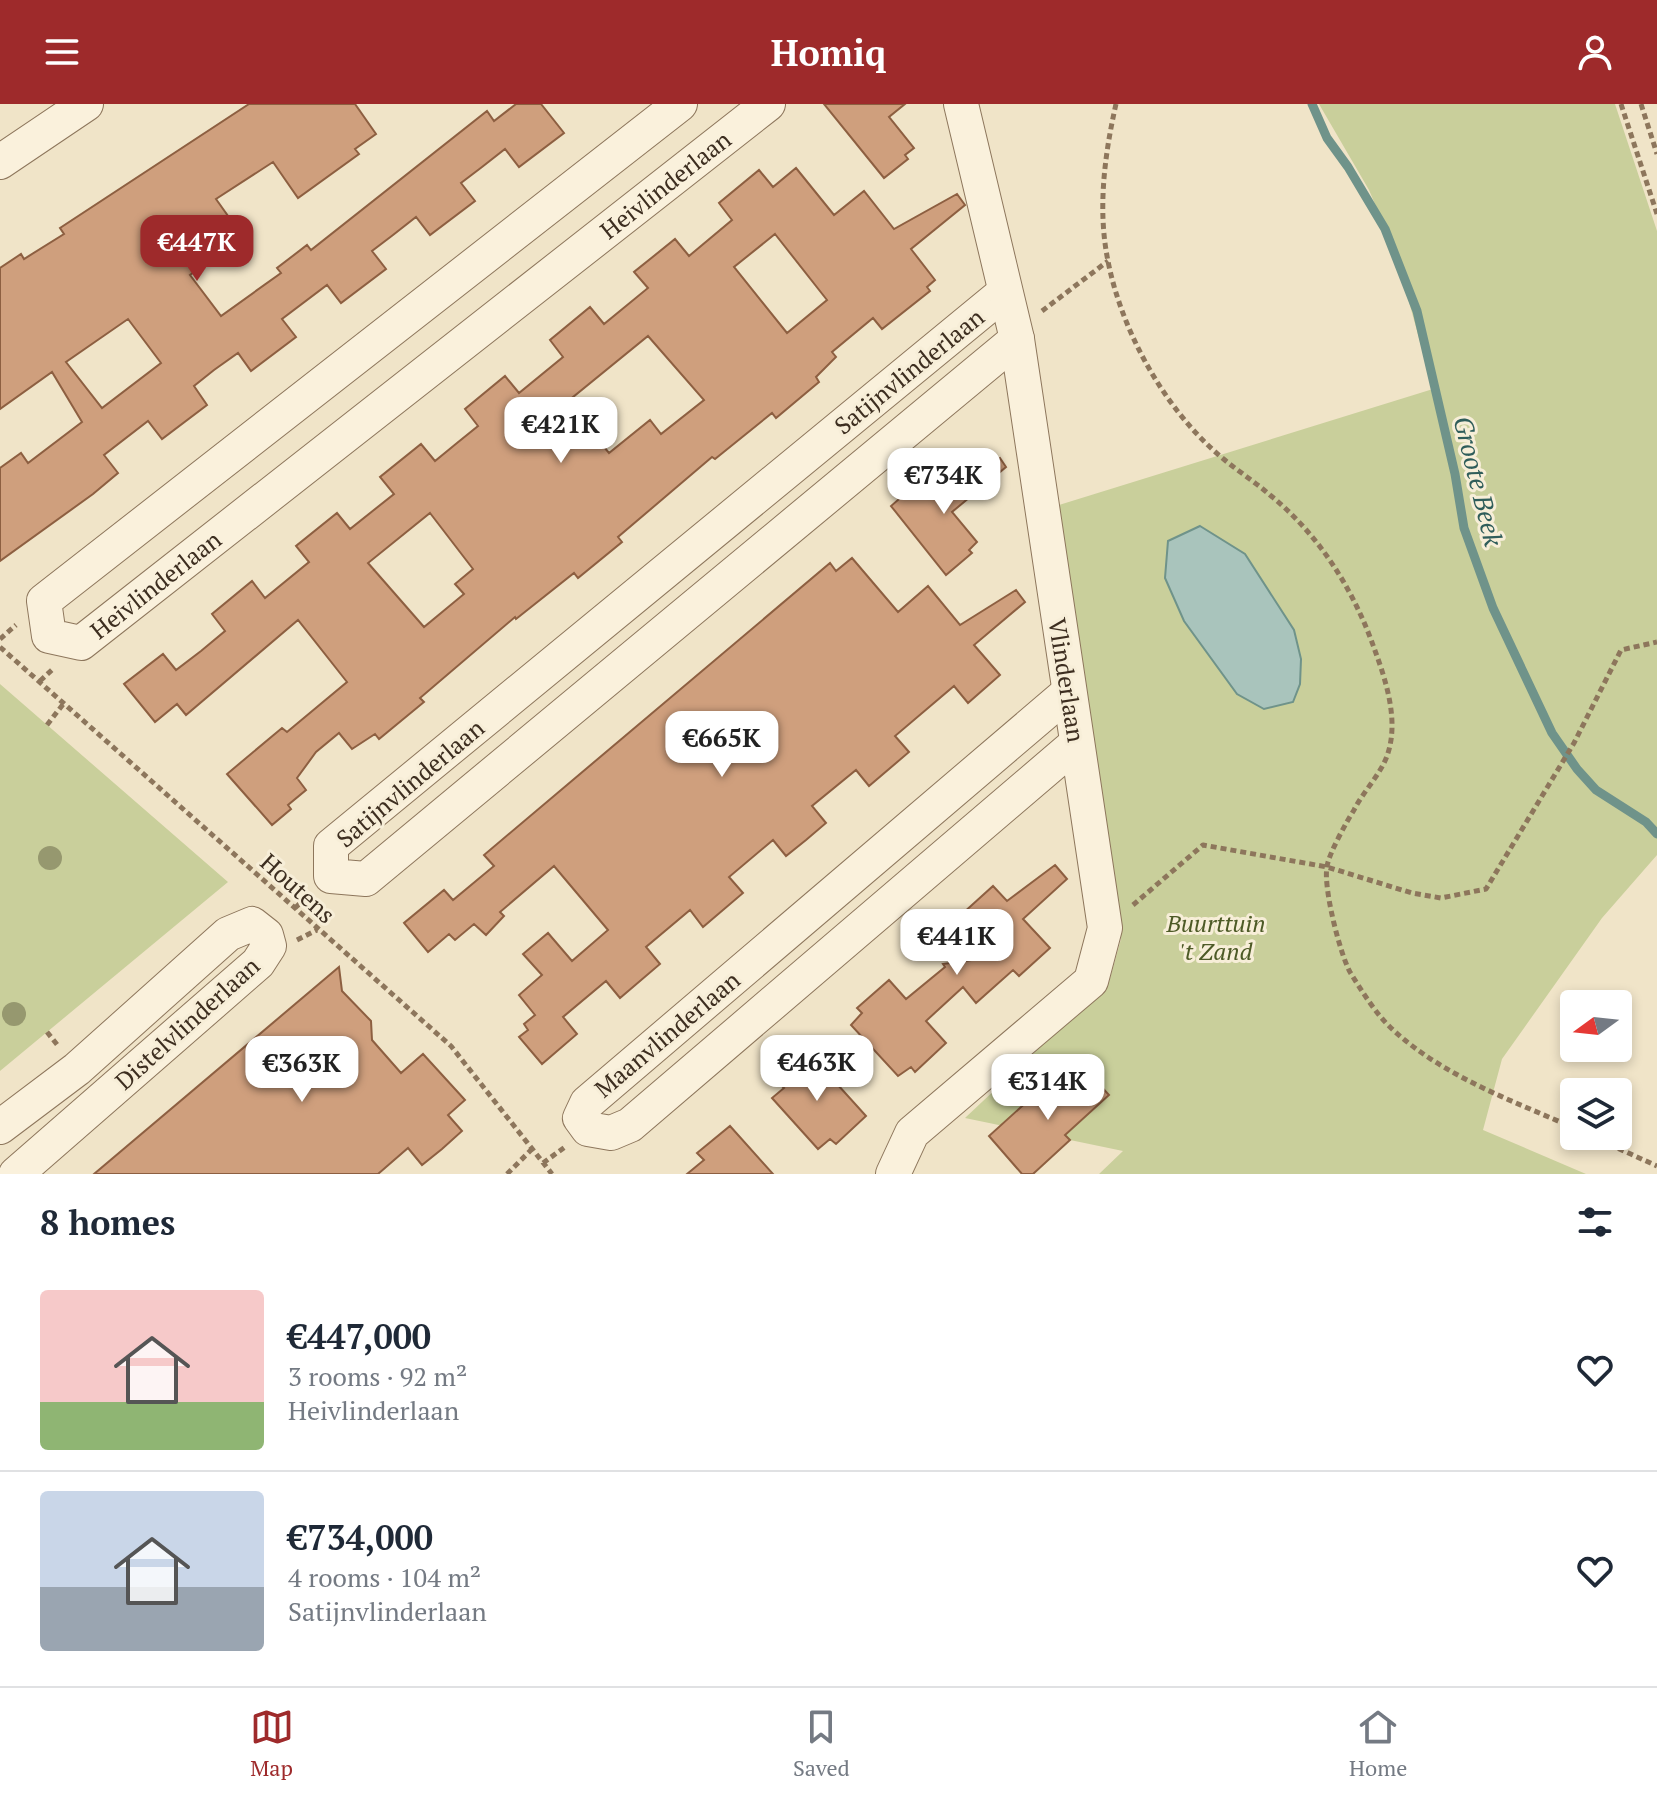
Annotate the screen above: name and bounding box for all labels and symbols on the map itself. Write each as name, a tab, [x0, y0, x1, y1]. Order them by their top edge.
street label: Heivlinderlaan	[593, 123, 737, 246]
pin: €447K	[141, 215, 253, 283]
street label: Satijnvlinderlaan	[828, 301, 990, 441]
pin: €421K	[505, 397, 617, 465]
water label: Groote Beek	[1446, 412, 1512, 550]
pin: €734K	[888, 448, 1000, 516]
street label: Heivlinderlaan	[83, 523, 228, 646]
street label: Vlinderlaan	[1041, 616, 1093, 744]
pin: €665K	[666, 711, 778, 779]
street label: Satijnvlinderlaan	[329, 712, 491, 854]
street label: Houtens	[254, 846, 342, 930]
park label: Buurttuin 't Zand	[1166, 907, 1265, 967]
pin: €441K	[901, 909, 1013, 977]
street label: Distelvlinderlaan	[108, 950, 266, 1096]
street label: Maanvlinderlaan	[588, 964, 746, 1104]
north arrow	[1560, 990, 1632, 1062]
pin: €463K	[761, 1035, 873, 1103]
pin: €363K	[246, 1036, 358, 1104]
pin: €314K	[992, 1054, 1104, 1122]

